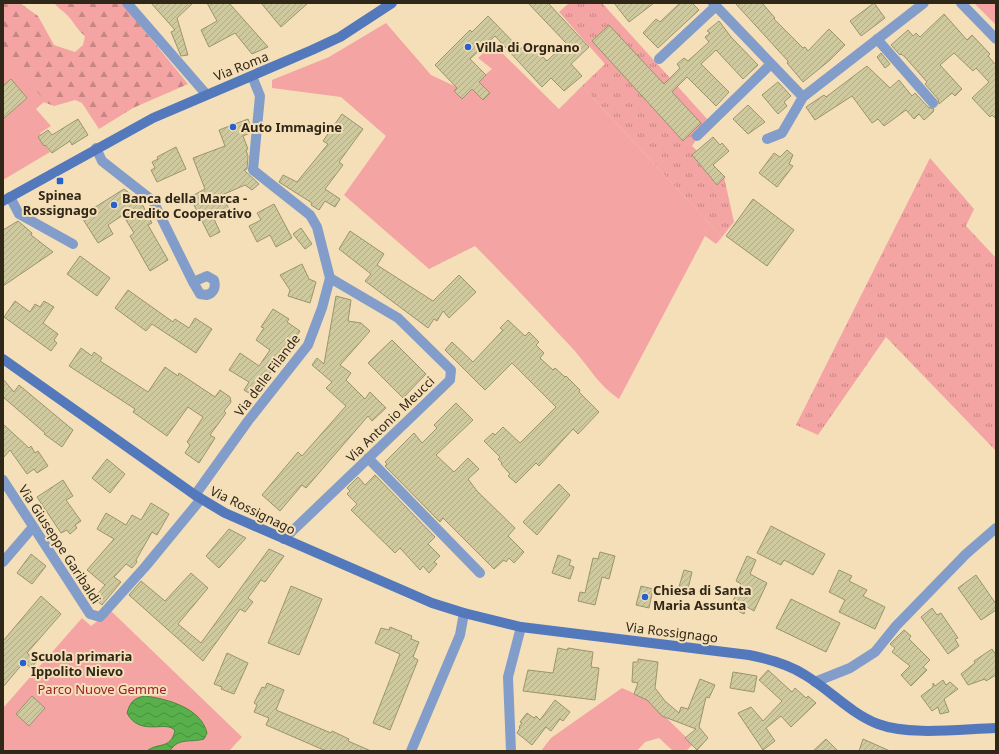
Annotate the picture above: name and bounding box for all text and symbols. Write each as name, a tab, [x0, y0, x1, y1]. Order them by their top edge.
place label: Villa di Orgnano	[476, 38, 580, 56]
marker: Villa di Orgnano	[463, 42, 473, 52]
street label: Via Roma	[211, 47, 271, 85]
place label: Auto Immagine	[241, 118, 342, 136]
marker: Auto Immagine	[228, 122, 238, 132]
marker: Spinea Rossignago	[55, 176, 65, 186]
place label: Spinea Rossignago	[23, 186, 97, 219]
place label: Banca della Marca - Credito Cooperativo	[122, 189, 252, 222]
marker: Banca della Marca - Credito Cooperativo	[109, 200, 119, 210]
street label: Via delle Filande	[230, 330, 304, 420]
street label: Via Antonio Meucci	[342, 372, 438, 466]
street label: Via Giuseppe Garibaldi	[15, 481, 105, 607]
street label: Via Rossignago	[207, 482, 299, 538]
place label: Chiesa di Santa Maria Assunta	[653, 581, 751, 614]
marker: Chiesa di Santa Maria Assunta	[640, 592, 650, 602]
street label: Via Rossignago	[625, 617, 719, 647]
place label: Scuola primaria Ippolito Nievo	[31, 647, 132, 680]
marker: Scuola primaria Ippolito Nievo	[18, 658, 28, 668]
park label: Parco Nuove Gemme	[37, 680, 167, 698]

